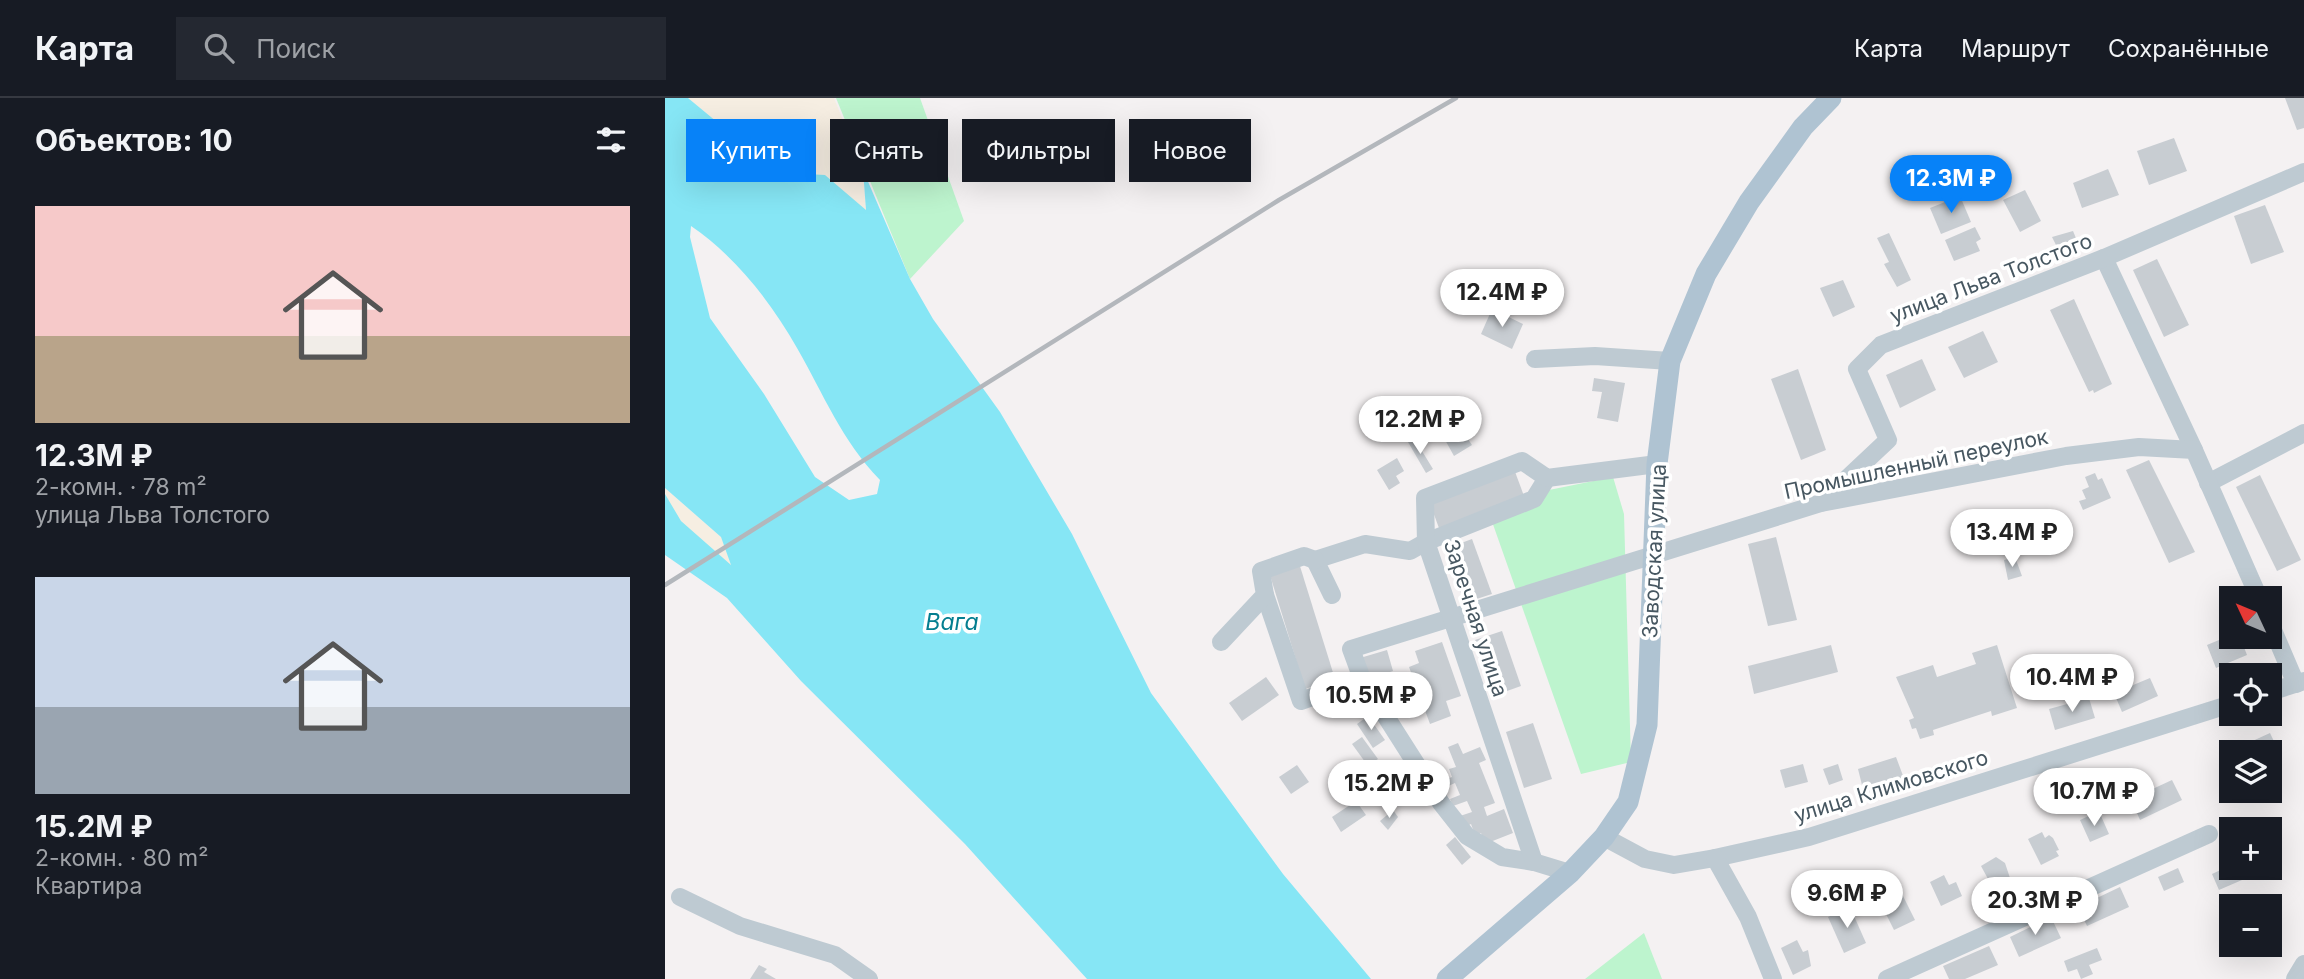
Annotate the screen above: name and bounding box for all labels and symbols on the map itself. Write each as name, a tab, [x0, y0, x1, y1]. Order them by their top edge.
pin: 12.3M ₽	[1886, 156, 2016, 215]
street label: улица Льва Толстого	[1886, 228, 2096, 328]
pin: 12.4M ₽	[1437, 270, 1567, 329]
pin: 12.2M ₽	[1355, 396, 1485, 456]
street label: Промышленный переулок	[1782, 424, 2051, 504]
street label: Заводская улица	[1637, 463, 1671, 639]
pin: 13.4M ₽	[1947, 510, 2077, 569]
street label: Заречная улица	[1439, 536, 1513, 700]
north arrow	[2219, 586, 2282, 649]
water label: Вага	[925, 608, 979, 636]
pin: 10.4M ₽	[2007, 654, 2137, 714]
pin: 10.5M ₽	[1306, 672, 1436, 732]
street label: улица Климовского	[1791, 745, 1991, 827]
pin: 15.2M ₽	[1324, 760, 1454, 820]
pin: 10.7M ₽	[2029, 768, 2159, 828]
pin: 9.6M ₽	[1790, 870, 1904, 930]
pin: 20.3M ₽	[1970, 878, 2100, 937]

